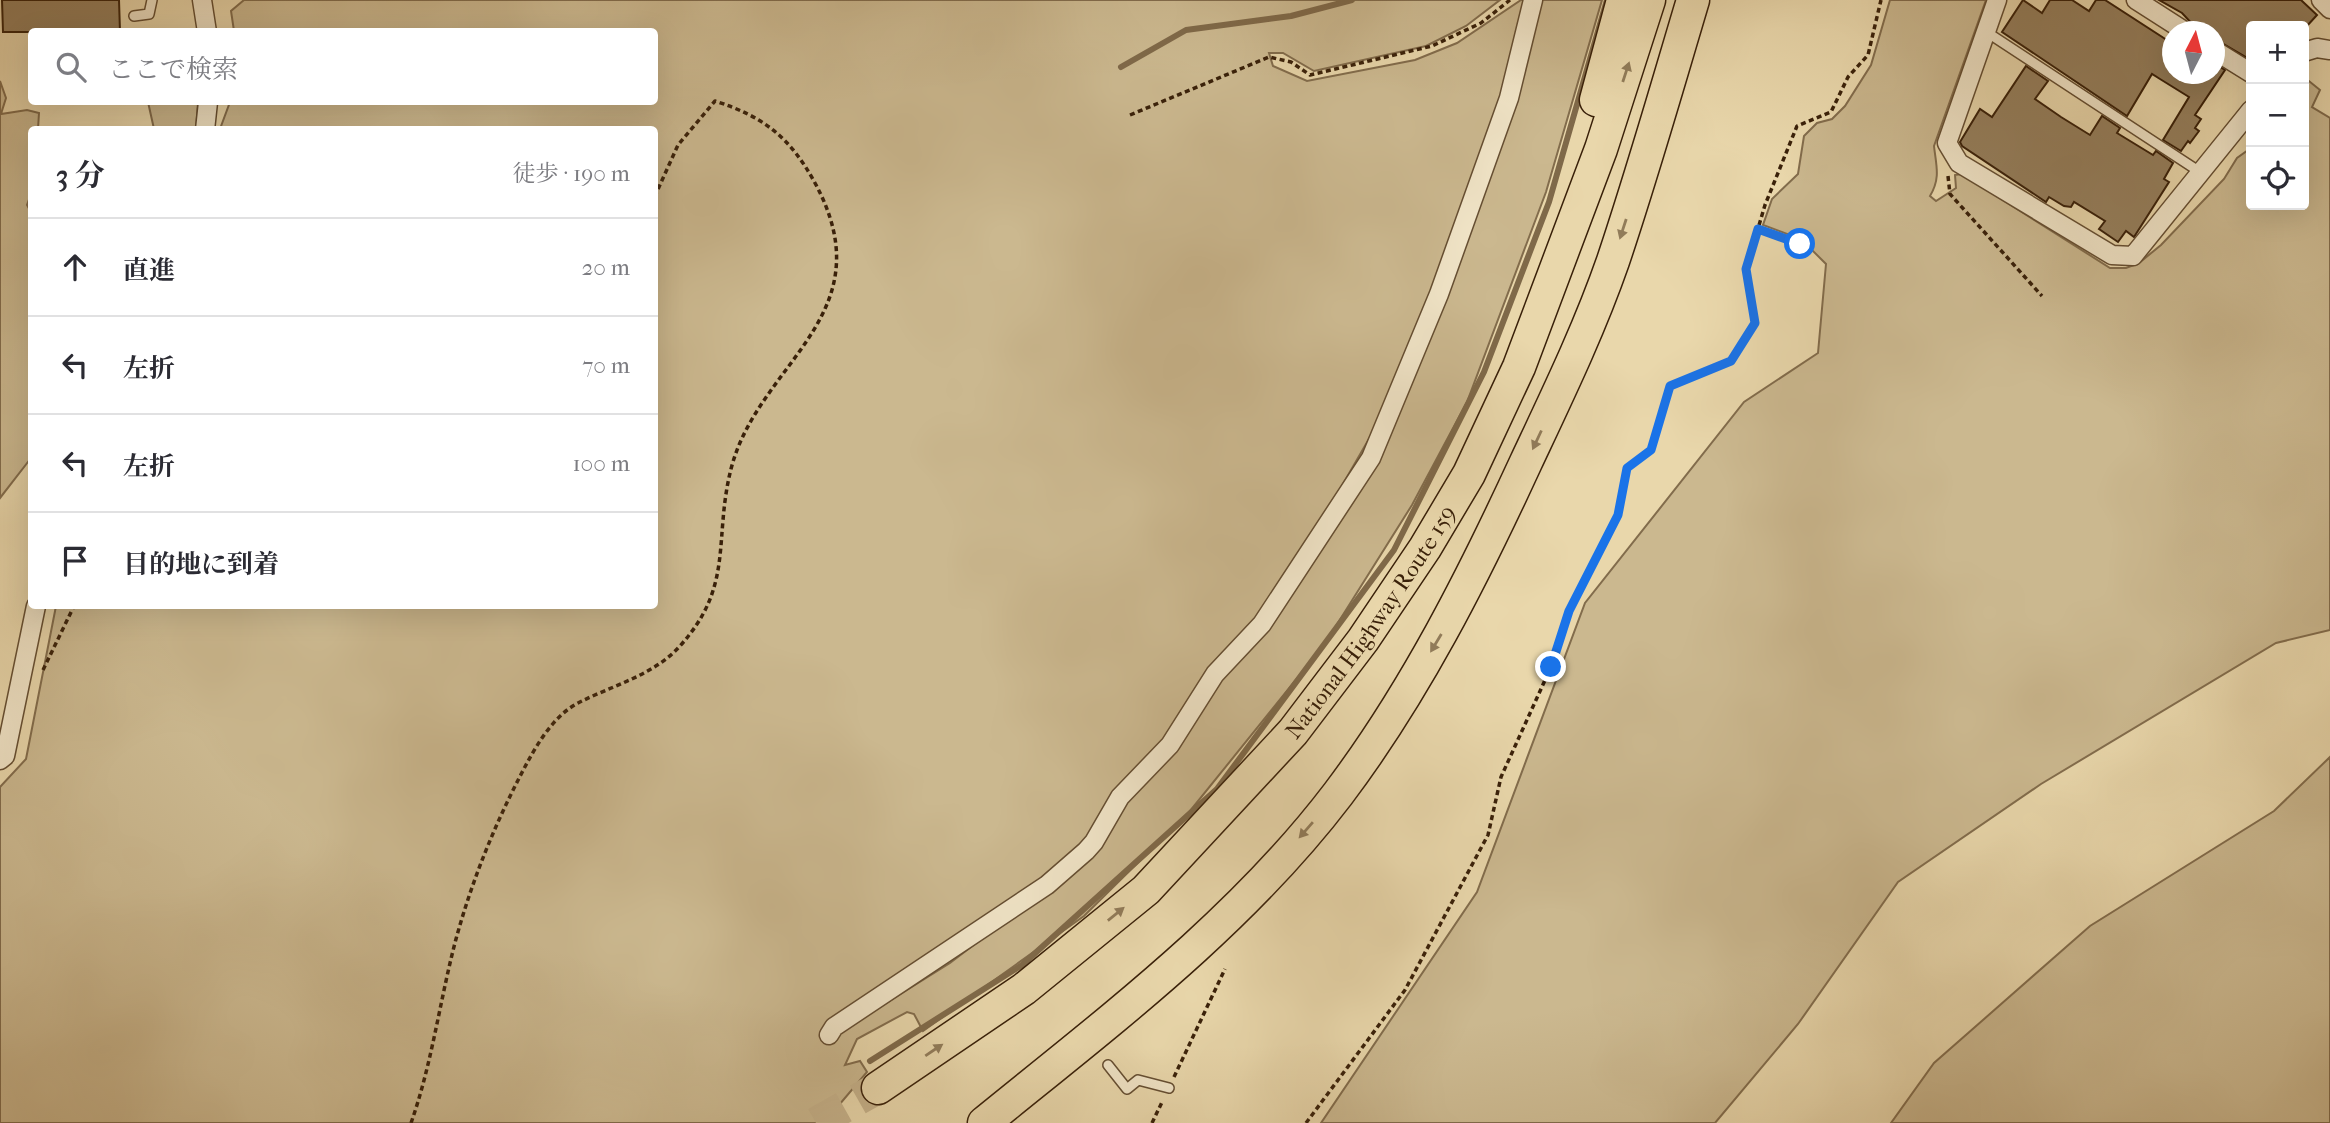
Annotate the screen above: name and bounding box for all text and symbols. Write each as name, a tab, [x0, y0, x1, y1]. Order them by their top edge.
north arrow	[2162, 21, 2225, 84]
map controls	[2246, 21, 2309, 210]
button: +	[2246, 21, 2309, 84]
search box	[28, 28, 658, 105]
icon: search	[52, 48, 90, 86]
text: ここで検索	[108, 54, 238, 85]
one-way arrow	[1621, 62, 1632, 83]
button: −	[2246, 84, 2309, 147]
button: locate	[2246, 147, 2309, 210]
text: 3 分	[56, 158, 105, 193]
text: 徒歩 · 190 m	[512, 160, 630, 187]
one-way arrow	[1617, 219, 1628, 240]
route start	[1784, 228, 1815, 259]
icon: ahead	[56, 248, 94, 286]
text: 20 m	[581, 254, 630, 281]
text: 直進	[123, 255, 175, 286]
icon: left	[56, 346, 94, 384]
text: 70 m	[582, 352, 630, 379]
text: 左折	[123, 353, 175, 384]
one-way arrow	[1531, 429, 1542, 450]
icon: left	[56, 444, 94, 482]
text: 100 m	[572, 450, 630, 477]
text: 左折	[123, 451, 175, 482]
street label: National Highway Route 159	[1279, 500, 1461, 744]
icon: arrive	[56, 542, 94, 580]
text: 目的地に到着	[123, 549, 279, 580]
one-way arrow	[1430, 634, 1442, 653]
route end	[1535, 651, 1566, 682]
one-way arrow	[1298, 821, 1314, 839]
one-way arrow	[1108, 907, 1125, 922]
one-way arrow	[925, 1044, 944, 1057]

